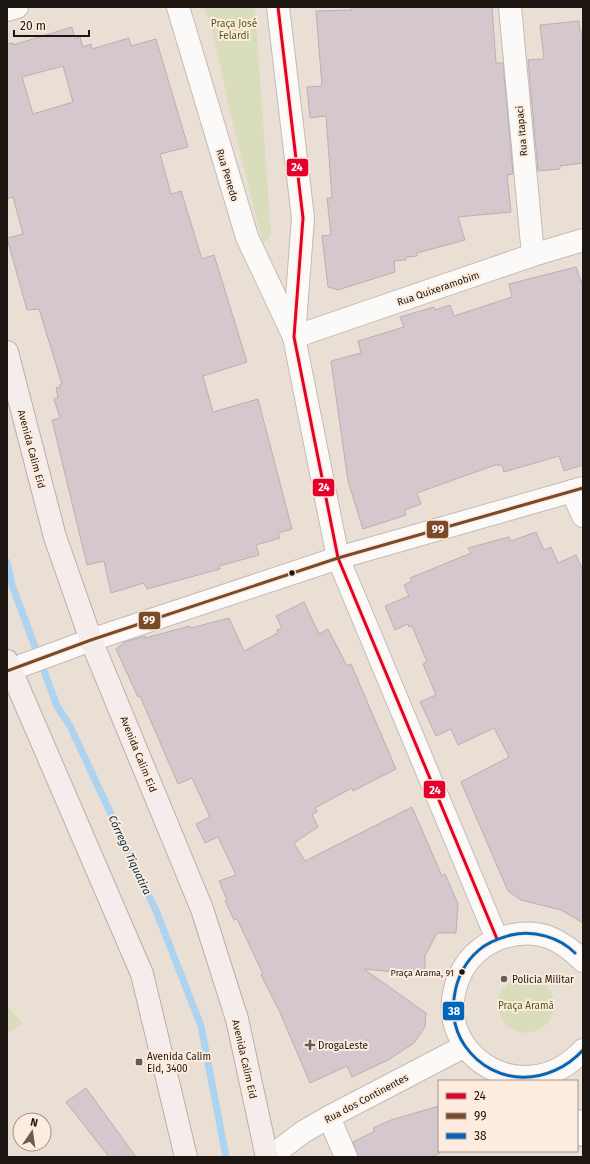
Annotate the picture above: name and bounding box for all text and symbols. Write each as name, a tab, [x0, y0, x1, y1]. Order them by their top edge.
scale bar	[14, 12, 89, 38]
park label: Praça José Felardi	[211, 18, 257, 42]
text: 20 m	[20, 19, 46, 33]
street label: Rua Itapaci	[514, 105, 530, 157]
street label: Rua Penedo	[213, 148, 241, 203]
line badge: 24	[286, 158, 309, 177]
text: 24	[291, 161, 303, 174]
street label: Rua Quixeramobim	[396, 269, 481, 309]
street label: Avenida Calim Eid	[15, 409, 47, 490]
line badge: 24	[312, 478, 335, 497]
text: 24	[318, 481, 330, 494]
line badge: 99	[426, 520, 449, 539]
text: 99	[432, 523, 444, 536]
unlabelled marker	[287, 568, 297, 578]
line badge: 99	[138, 611, 161, 630]
text: 99	[143, 614, 155, 627]
street label: Avenida Calim Eid	[117, 715, 159, 794]
line badge: 24	[423, 780, 446, 799]
text: 24	[429, 784, 441, 797]
water label: Córrego Tiquatira	[105, 813, 154, 897]
marker: Praça Arama, 91	[457, 967, 467, 977]
place label: Praça Arama, 91	[391, 968, 454, 978]
marker: Policia Militar	[499, 974, 509, 984]
place label: Policia Militar	[512, 974, 574, 986]
park label: Praça Aramã	[498, 1000, 554, 1012]
line badge: 38	[442, 1001, 465, 1021]
text: 38	[447, 1005, 461, 1018]
street label: Avenida Calim Eid	[229, 1019, 259, 1100]
marker: DrogaLeste	[305, 1040, 315, 1050]
place label: DrogaLeste	[318, 1040, 368, 1052]
place label: Avenida Calim Eid, 3400	[147, 1051, 211, 1075]
marker: Avenida Calim Eid, 3400	[134, 1057, 144, 1067]
street label: Rua dos Continentes	[322, 1072, 411, 1126]
legend	[438, 1080, 578, 1152]
text: 24	[474, 1089, 487, 1103]
text: 99	[474, 1109, 487, 1123]
north arrow	[12, 1112, 52, 1152]
text: N	[29, 1116, 39, 1130]
text: 38	[474, 1129, 487, 1143]

